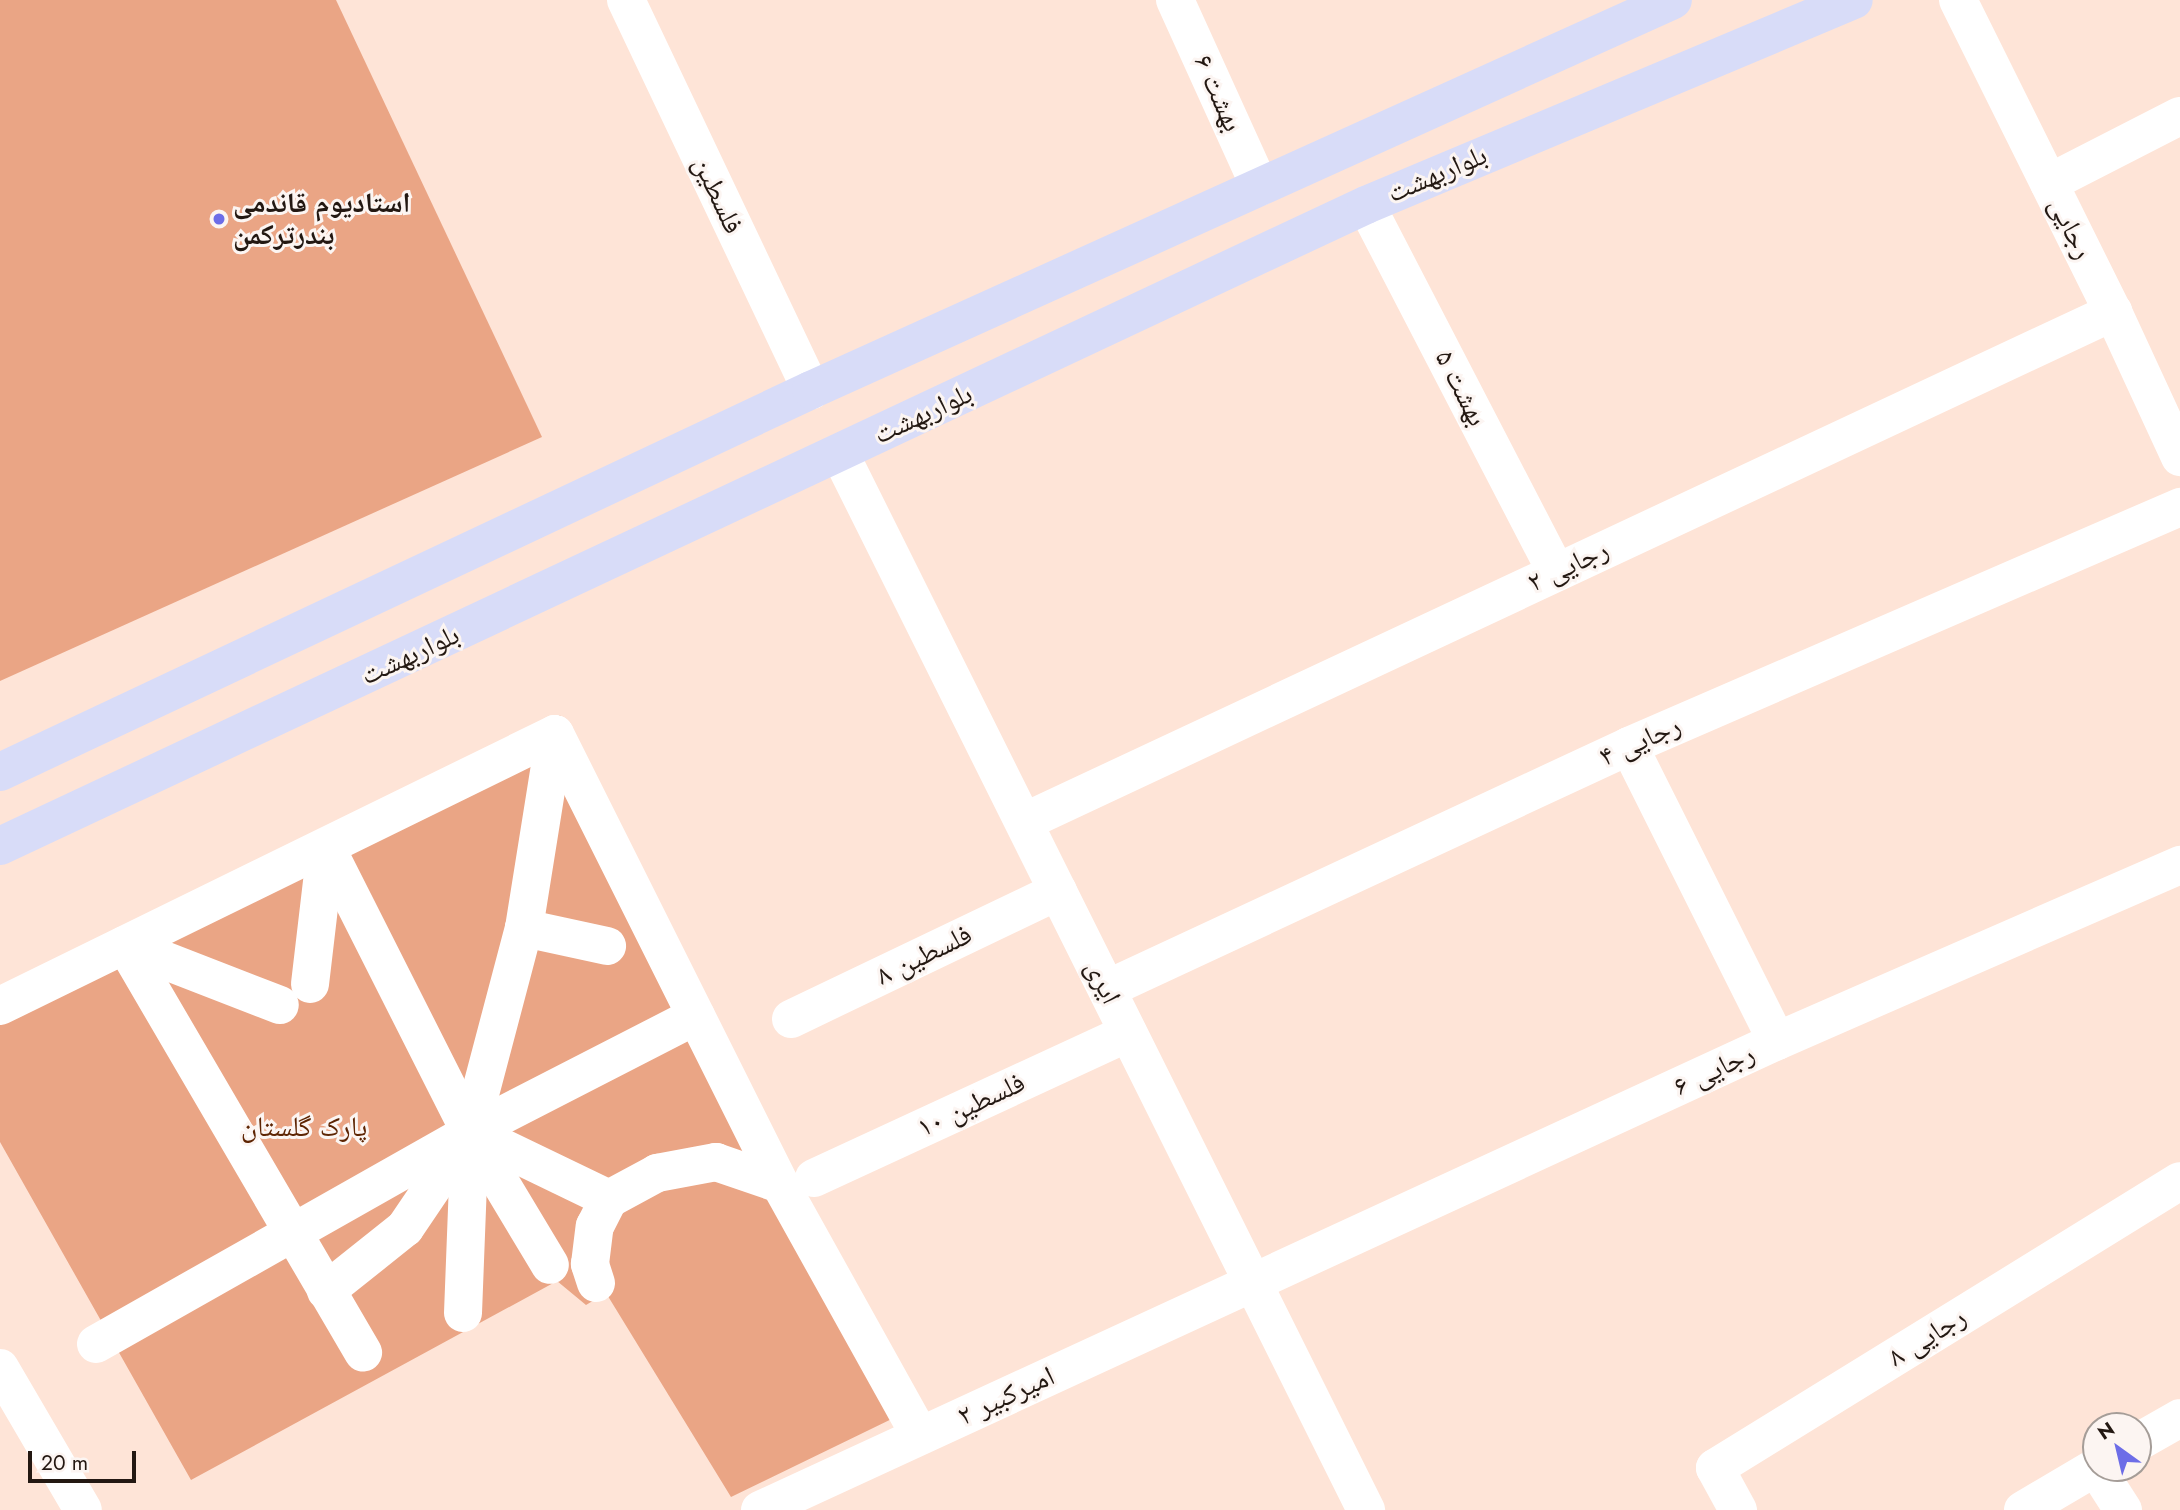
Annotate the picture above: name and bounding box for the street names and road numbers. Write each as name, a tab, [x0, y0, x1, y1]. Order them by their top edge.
street label: بهشت ۶	[1186, 49, 1250, 137]
street label: بلواربهشت	[1382, 138, 1492, 210]
street label: فلسطین	[686, 151, 750, 239]
street label: رجایی	[2042, 192, 2100, 264]
street label: بهشت ۵	[1428, 344, 1494, 432]
street label: بلواربهشت	[868, 377, 978, 451]
street label: رجایی ۲	[1522, 533, 1614, 599]
street label: بلواربهشت	[355, 618, 465, 692]
street label: رجایی ۴	[1594, 708, 1686, 774]
street label: فلسطین ۸	[871, 917, 977, 993]
street label: ایری	[1078, 954, 1128, 1010]
street label: رجایی ۶	[1668, 1037, 1760, 1103]
street label: فلسطین ۱۰	[912, 1066, 1030, 1144]
street label: رجایی ۸	[1882, 1300, 1972, 1374]
street label: امیرکبیر ۲	[952, 1359, 1060, 1433]

